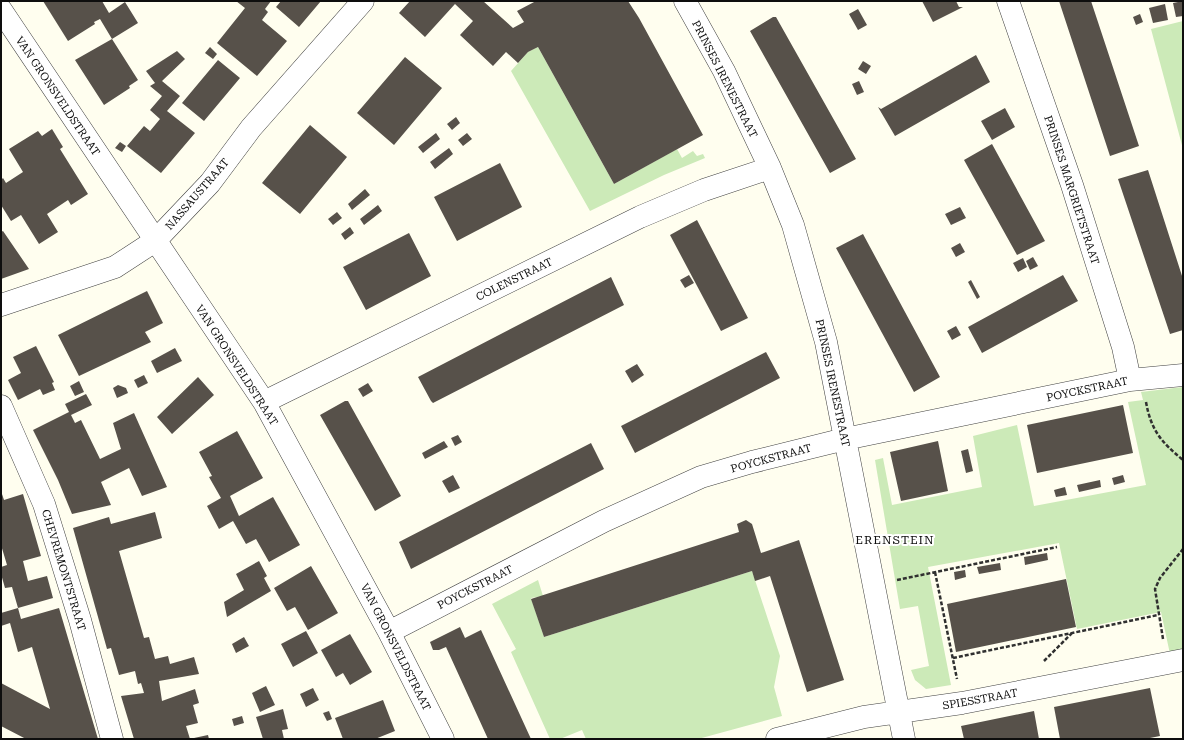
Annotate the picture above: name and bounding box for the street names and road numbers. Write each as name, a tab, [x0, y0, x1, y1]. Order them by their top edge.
street label: PRINSES IRENESTRAAT	[689, 18, 760, 140]
street label: VAN GRONSVELDSTRAAT	[13, 34, 102, 158]
street label: PRINSES MARGRIETSTRAAT	[1041, 114, 1102, 266]
street label: NASSAUSTRAAT	[163, 156, 232, 233]
street label: COLENSTRAAT	[474, 255, 555, 304]
street label: VAN GRONSVELDSTRAAT	[193, 303, 280, 428]
street label: PRINSES IRENESTRAAT	[813, 318, 852, 448]
street label: POYCKSTRAAT	[1045, 374, 1129, 404]
street label: POYCKSTRAAT	[729, 441, 813, 476]
street label: CHEVREMONTSTRAAT	[39, 508, 88, 632]
street label: POYCKSTRAAT	[435, 563, 515, 612]
street label: VAN GRONSVELDSTRAAT	[358, 581, 433, 713]
street label: SPIESSTRAAT	[941, 686, 1019, 713]

